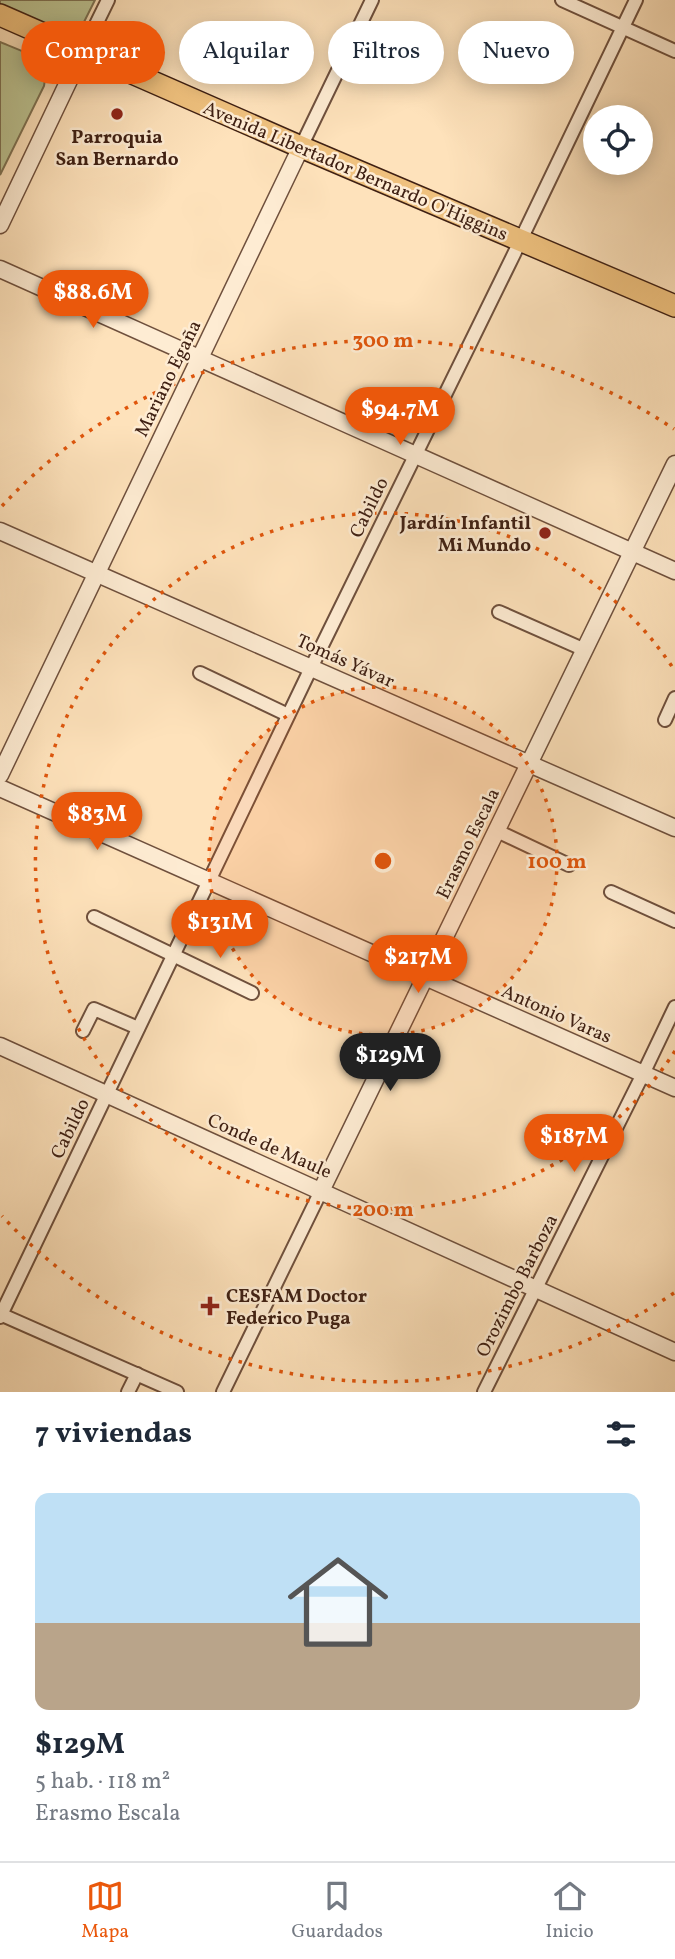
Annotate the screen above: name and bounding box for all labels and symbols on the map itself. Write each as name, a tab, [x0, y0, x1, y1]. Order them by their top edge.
street label: Avenida Libertador Bernardo O'Higgins	[199, 96, 512, 248]
marker: Parroquia San Bernardo	[109, 106, 125, 122]
place label: Parroquia San Bernardo	[55, 125, 179, 173]
pin: $88.6M	[36, 270, 150, 330]
street label: Mariano Egaña	[129, 316, 208, 442]
text: 300 m	[353, 327, 413, 356]
pin: $94.7M	[343, 388, 457, 447]
street label: Cabildo	[344, 473, 396, 543]
place label: Jardín Infantil Mi Mundo	[399, 511, 531, 559]
marker: Jardín Infantil Mi Mundo	[537, 525, 553, 541]
street label: Tomás Yávar	[292, 629, 398, 695]
street label: Erasmo Escala	[431, 784, 507, 904]
pin: $83M	[56, 792, 138, 852]
text: 100 m	[527, 848, 587, 877]
centre of rings	[371, 849, 395, 873]
pin: $131M	[171, 900, 269, 960]
pin: $217M	[369, 936, 467, 995]
street label: Antonio Varas	[497, 979, 615, 1051]
pin: $129M	[341, 1034, 439, 1093]
street label: Cabildo	[45, 1094, 97, 1164]
street label: Conde de Maule	[203, 1108, 335, 1186]
pin: $187M	[525, 1114, 623, 1174]
text: 200 m	[352, 1196, 414, 1225]
street label: Orozimbo Barboza	[471, 1210, 565, 1362]
place label: CESFAM Doctor Federico Puga	[226, 1284, 367, 1332]
marker: CESFAM Doctor Federico Puga	[200, 1296, 220, 1316]

